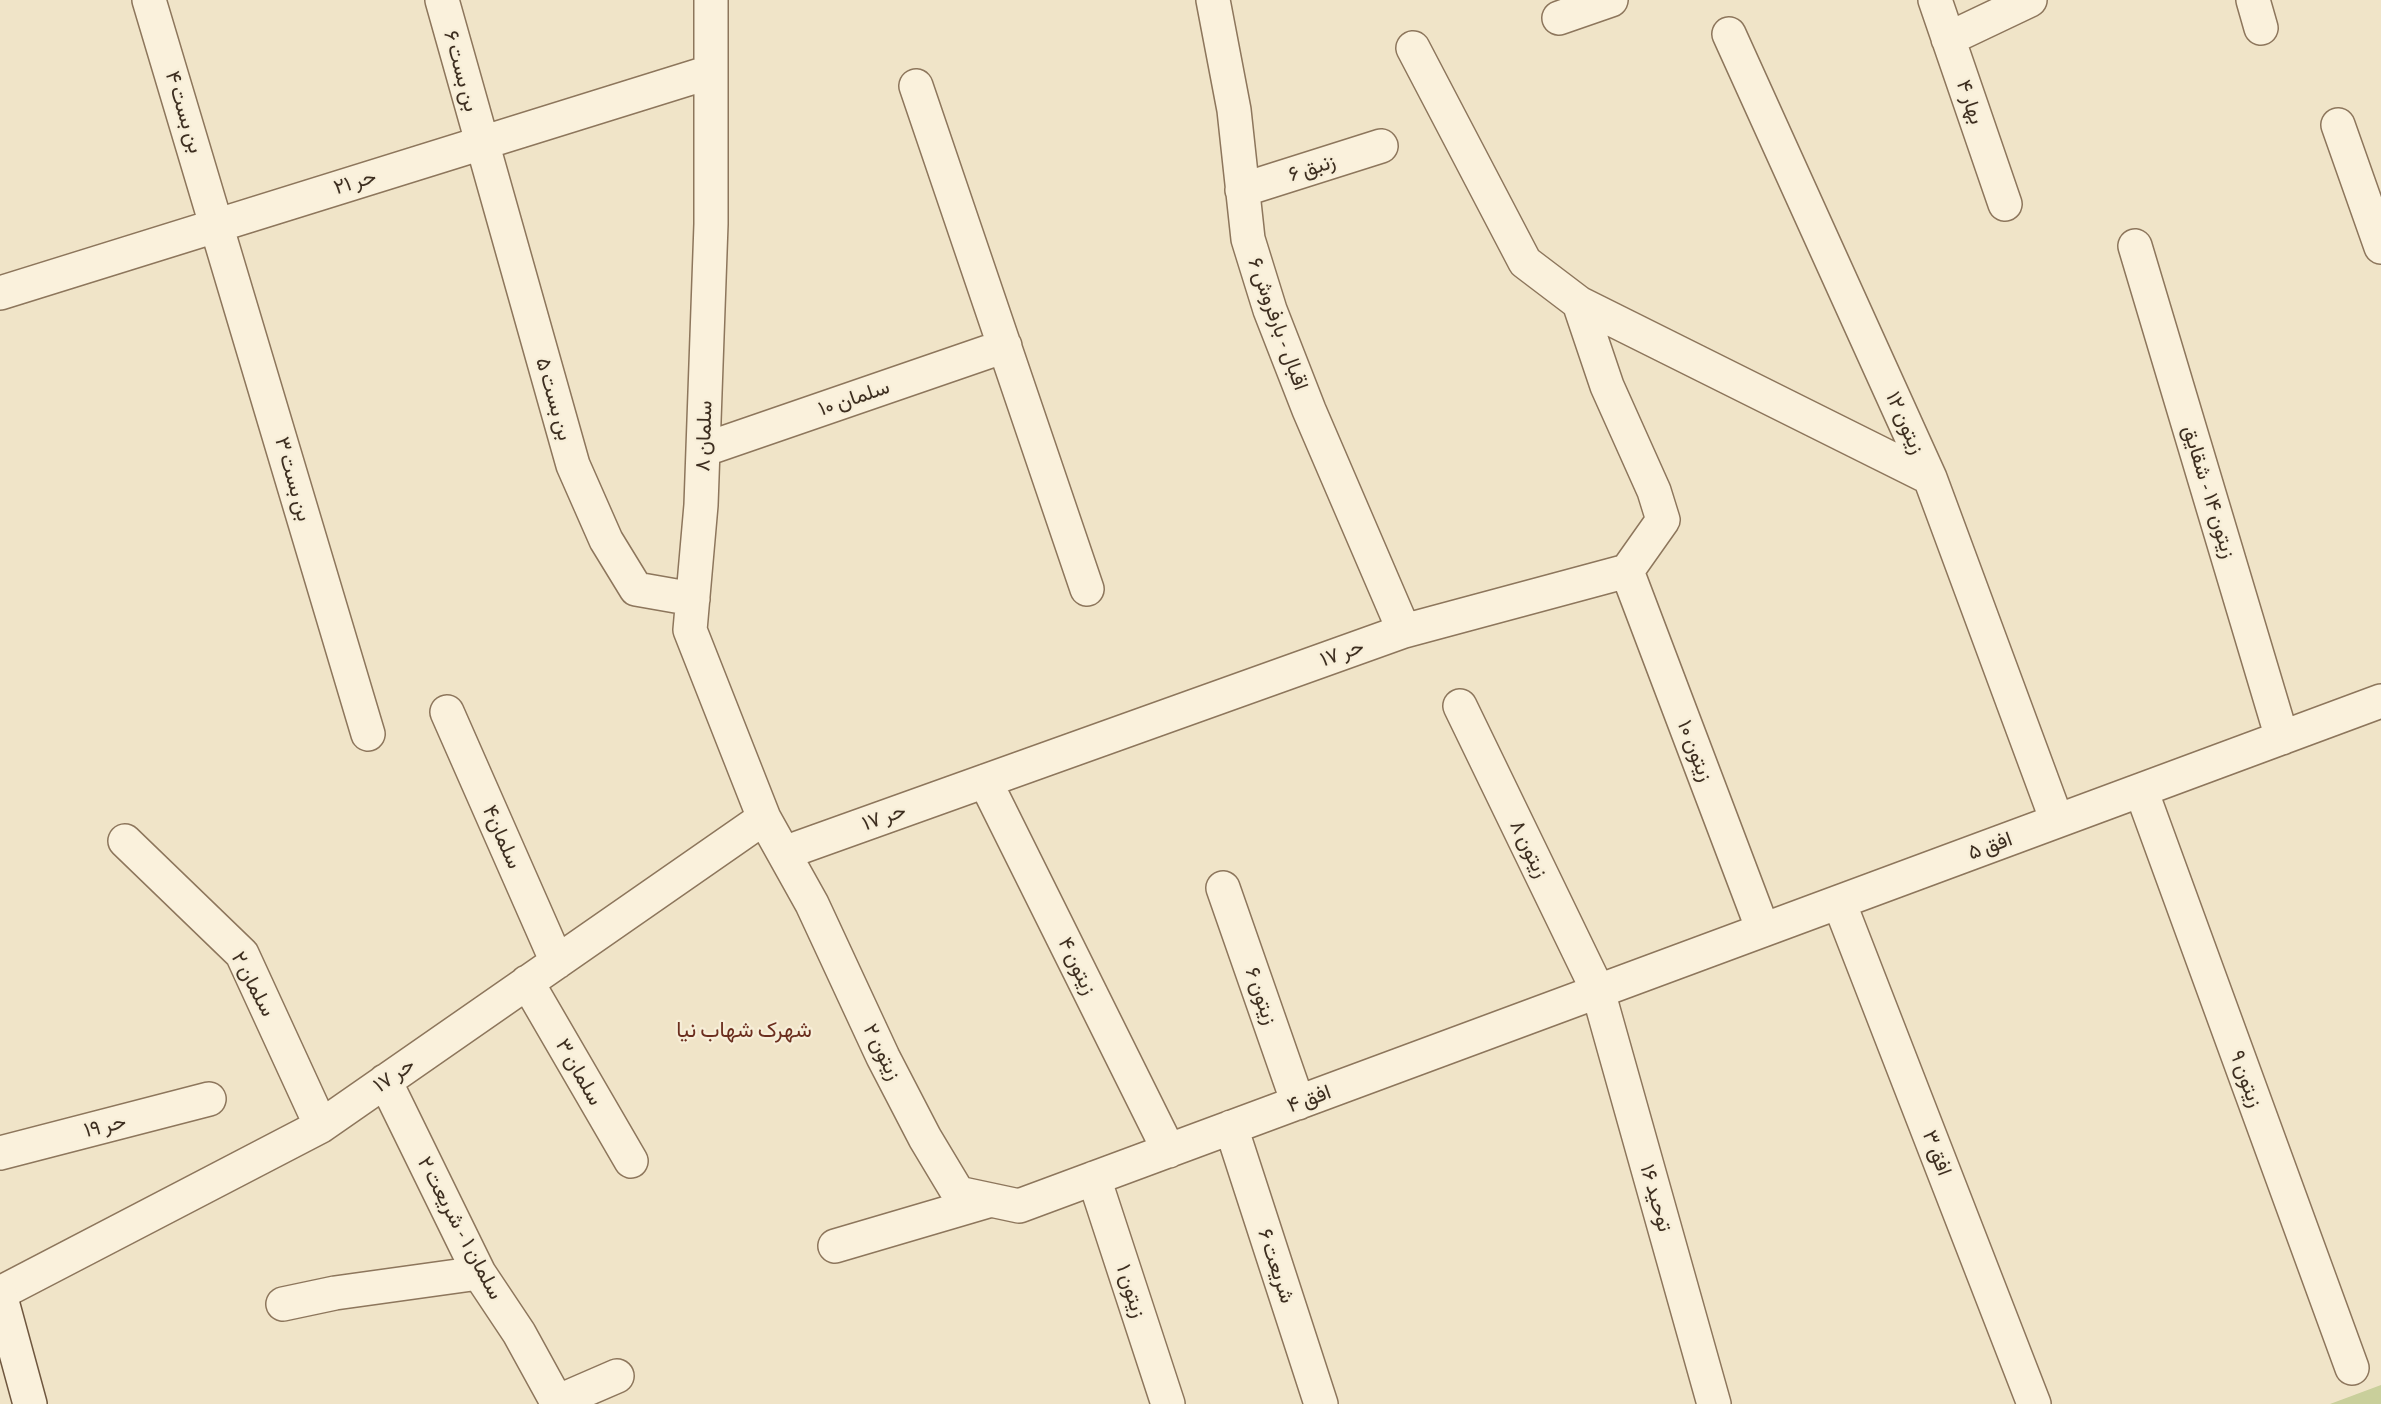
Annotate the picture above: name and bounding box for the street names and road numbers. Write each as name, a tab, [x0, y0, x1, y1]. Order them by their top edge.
street label: بن بست ۶	[438, 28, 484, 114]
street label: بن بست ۴	[160, 68, 208, 156]
street label: بهار ۴	[1951, 76, 1989, 128]
street label: زنبق ۶	[1285, 149, 1339, 187]
street label: حر ۲۱	[331, 164, 379, 200]
street label: اقبال - بارفروش ۶	[1242, 254, 1314, 394]
street label: بن بست ۵	[530, 355, 578, 443]
street label: سلمان ۱۰	[815, 374, 893, 422]
street label: زیتون ۱۲	[1880, 388, 1930, 458]
street label: سلمان ۸	[690, 400, 718, 472]
street label: زیتون ۱۴ - شقایق	[2177, 423, 2241, 561]
street label: بن بست ۳	[269, 434, 317, 524]
street label: حر ۱۷	[1317, 634, 1367, 672]
street label: زیتون ۱۰	[1672, 717, 1718, 785]
street label: حر ۱۷	[859, 798, 909, 836]
street label: سلمان۴	[477, 801, 527, 873]
street label: زیتون ۸	[1504, 816, 1554, 882]
street label: افق ۵	[1964, 826, 2016, 866]
street label: زیتون ۴	[1052, 933, 1102, 999]
street label: سلمان ۲	[225, 947, 281, 1021]
street label: زیتون ۶	[1239, 964, 1283, 1028]
street label: زیتون ۲	[858, 1020, 906, 1084]
street label: سلمان ۳	[550, 1034, 608, 1110]
street label: زیتون ۹	[2224, 1047, 2268, 1111]
street label: حر ۱۷	[369, 1052, 419, 1098]
street label: افق ۴	[1284, 1079, 1334, 1119]
street label: حر ۱۹	[81, 1109, 129, 1143]
street label: افق ۳	[1917, 1127, 1957, 1179]
street label: سلمان ۱ - شریعت ۲	[412, 1152, 508, 1304]
street label: توحید ۱۶	[1634, 1161, 1678, 1235]
street label: شریعت ۶	[1252, 1226, 1300, 1306]
street label: زیتون ۱	[1111, 1261, 1151, 1321]

